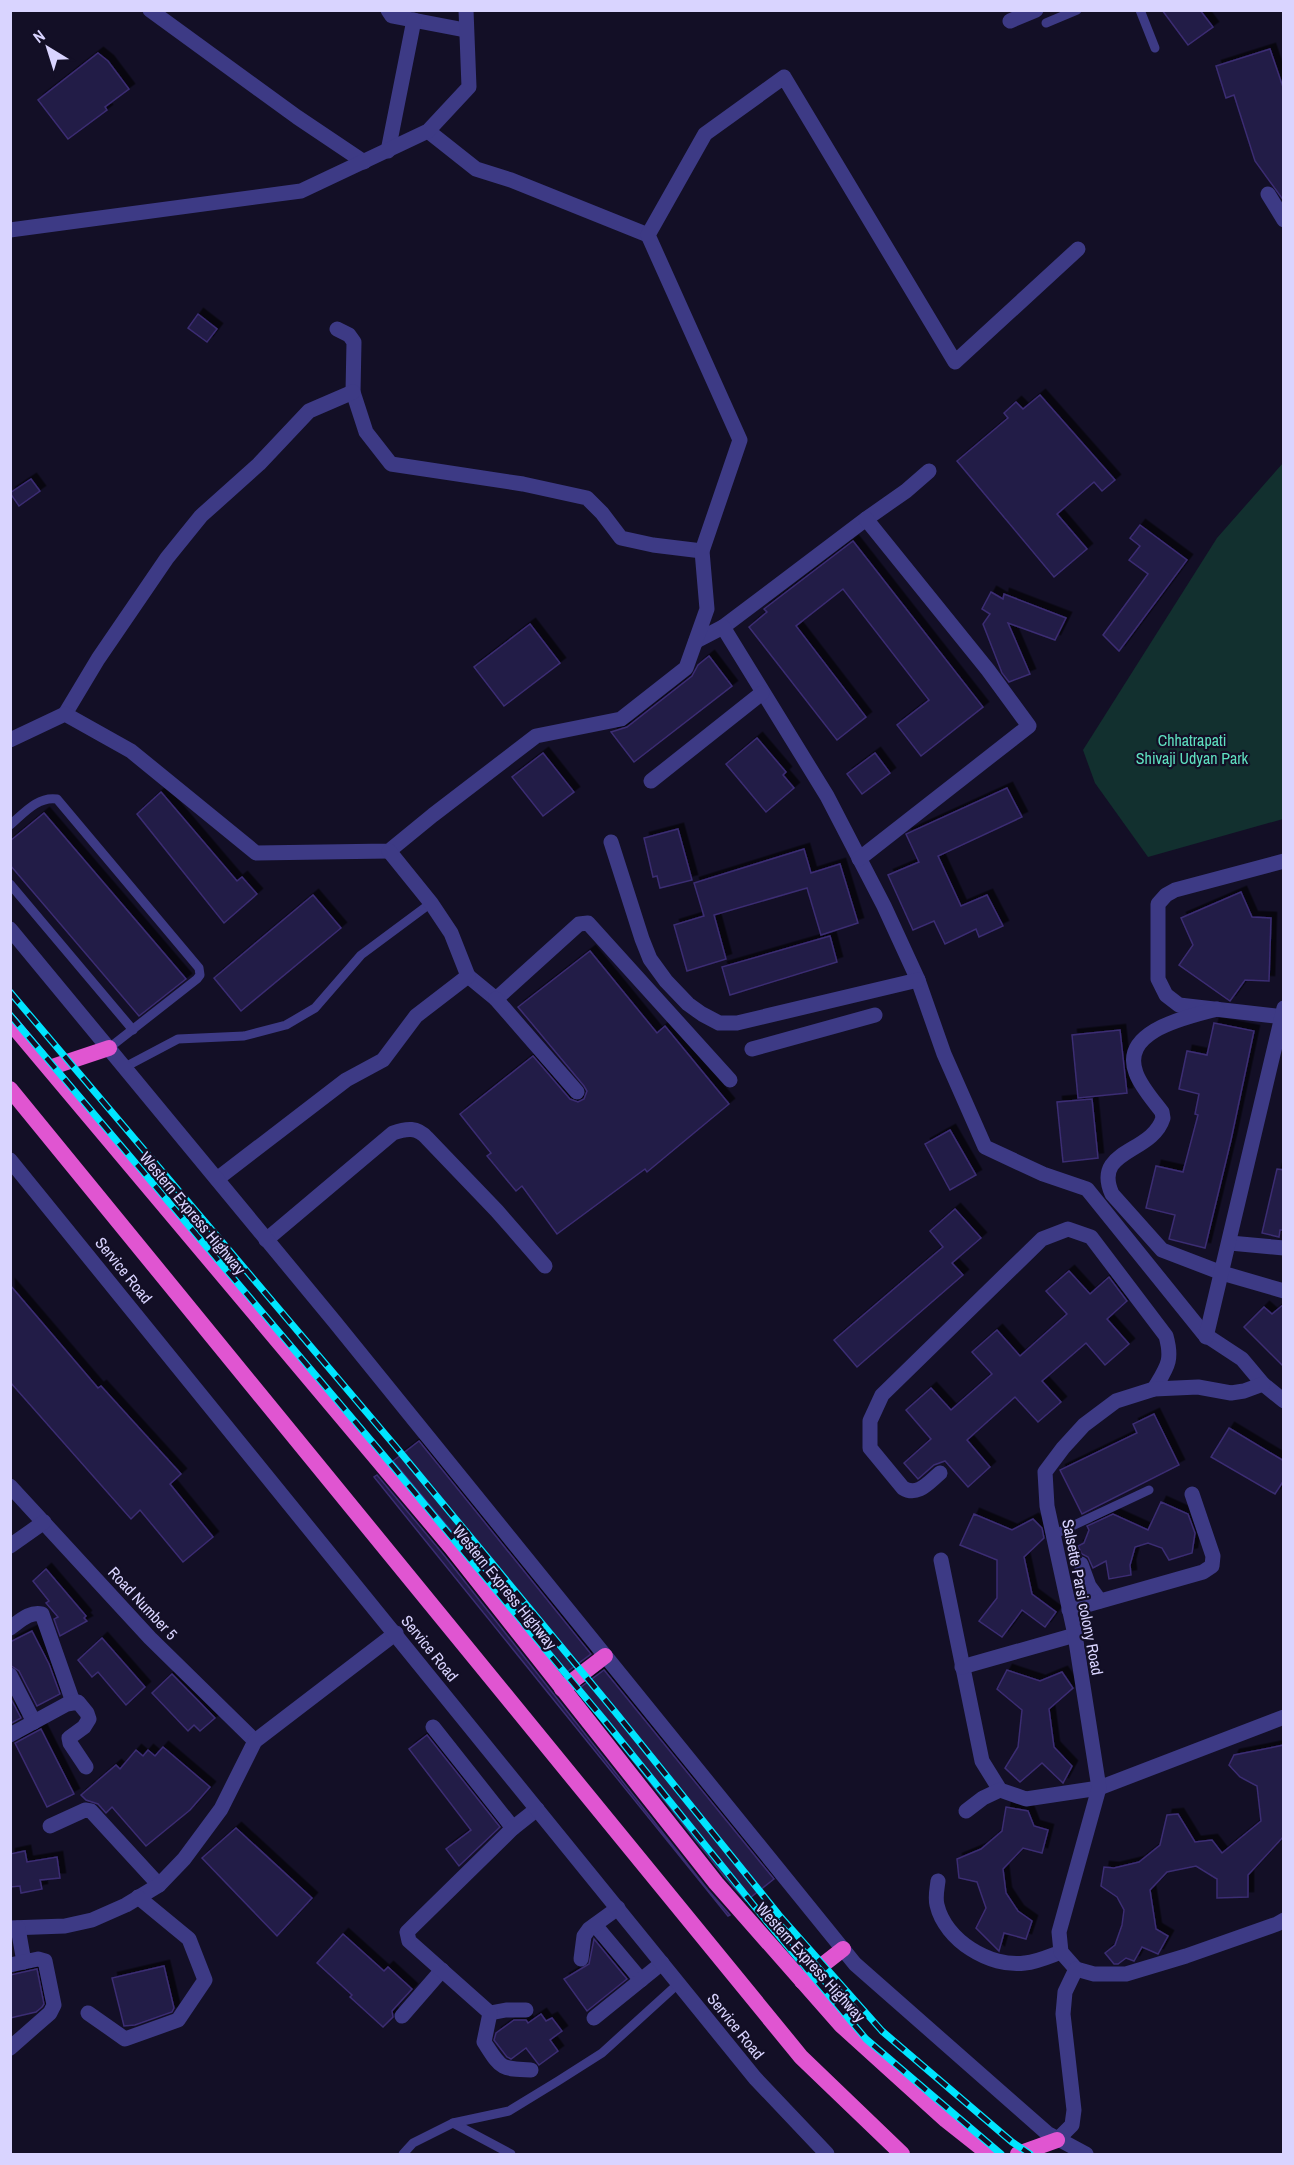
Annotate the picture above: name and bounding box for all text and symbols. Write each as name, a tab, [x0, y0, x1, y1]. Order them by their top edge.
north arrow	[18, 18, 78, 78]
text: N	[28, 25, 49, 48]
park label: Chhatrapati Shivaji Udyan Park	[1136, 729, 1249, 769]
street label: Western Express Highway	[135, 1147, 251, 1280]
street label: Service Road	[90, 1232, 158, 1308]
street label: Salsette Parsi colony Road	[1057, 1517, 1109, 1677]
street label: Western Express Highway	[448, 1520, 562, 1654]
street label: Road Number 5	[103, 1562, 183, 1644]
street label: Service Road	[396, 1610, 464, 1686]
street label: Western Express Highway	[751, 1897, 871, 2027]
street label: Service Road	[702, 1988, 770, 2064]

